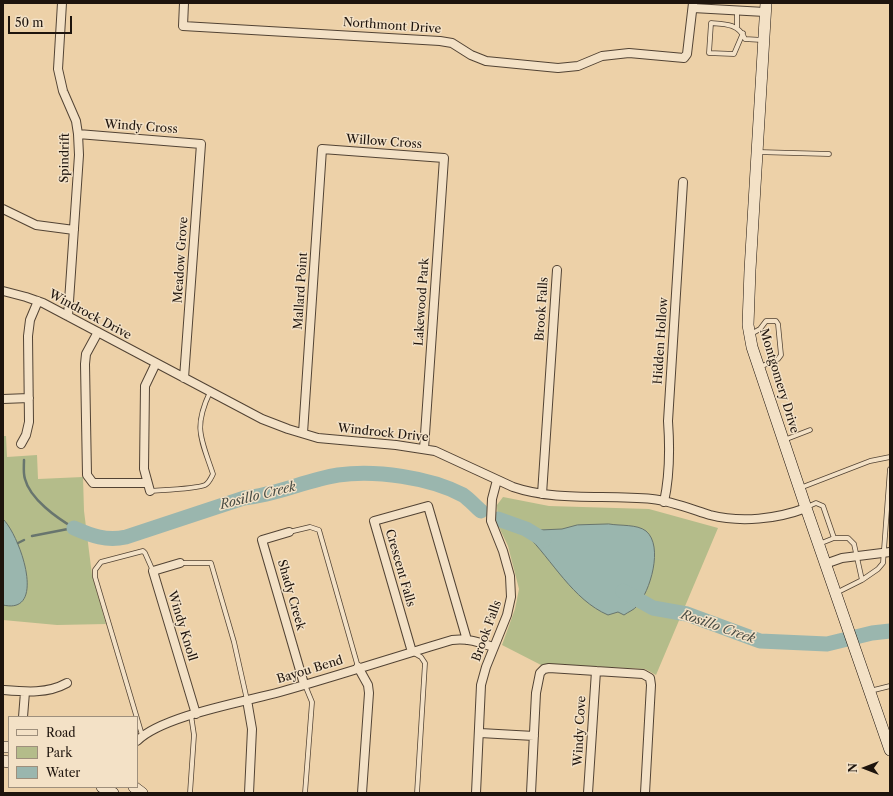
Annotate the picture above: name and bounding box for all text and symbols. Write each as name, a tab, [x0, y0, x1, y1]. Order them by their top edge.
scale bar	[10, 8, 74, 34]
text: 50 m	[15, 15, 44, 30]
street label: Northmont Drive	[342, 15, 442, 37]
street label: Windy Cross	[104, 117, 178, 137]
street label: Willow Cross	[346, 132, 422, 152]
street label: Spindrift	[57, 133, 73, 183]
street label: Meadow Grove	[171, 216, 191, 304]
street label: Mallard Point	[291, 252, 311, 330]
street label: Lakewood Park	[412, 258, 432, 346]
street label: Brook Falls	[533, 277, 551, 341]
street label: Windrock Drive	[46, 287, 134, 343]
street label: Hidden Hollow	[651, 297, 671, 385]
street label: Montgomery Drive	[756, 327, 802, 435]
street label: Windrock Drive	[337, 421, 429, 445]
water label: Rosillo Creek	[218, 479, 298, 513]
street label: Crescent Falls	[382, 528, 418, 608]
street label: Shady Creek	[274, 558, 308, 632]
street label: Windy Knoll	[164, 589, 200, 663]
street label: Brook Falls	[469, 598, 505, 664]
water label: Rosillo Creek	[679, 607, 757, 647]
street label: Bayou Bend	[275, 653, 345, 687]
street label: Windy Cove	[571, 695, 589, 767]
legend	[8, 716, 138, 788]
text: Road	[46, 725, 76, 740]
text: Park	[46, 745, 72, 760]
north arrow	[845, 748, 885, 788]
text: N	[846, 763, 860, 773]
text: Water	[46, 765, 80, 780]

